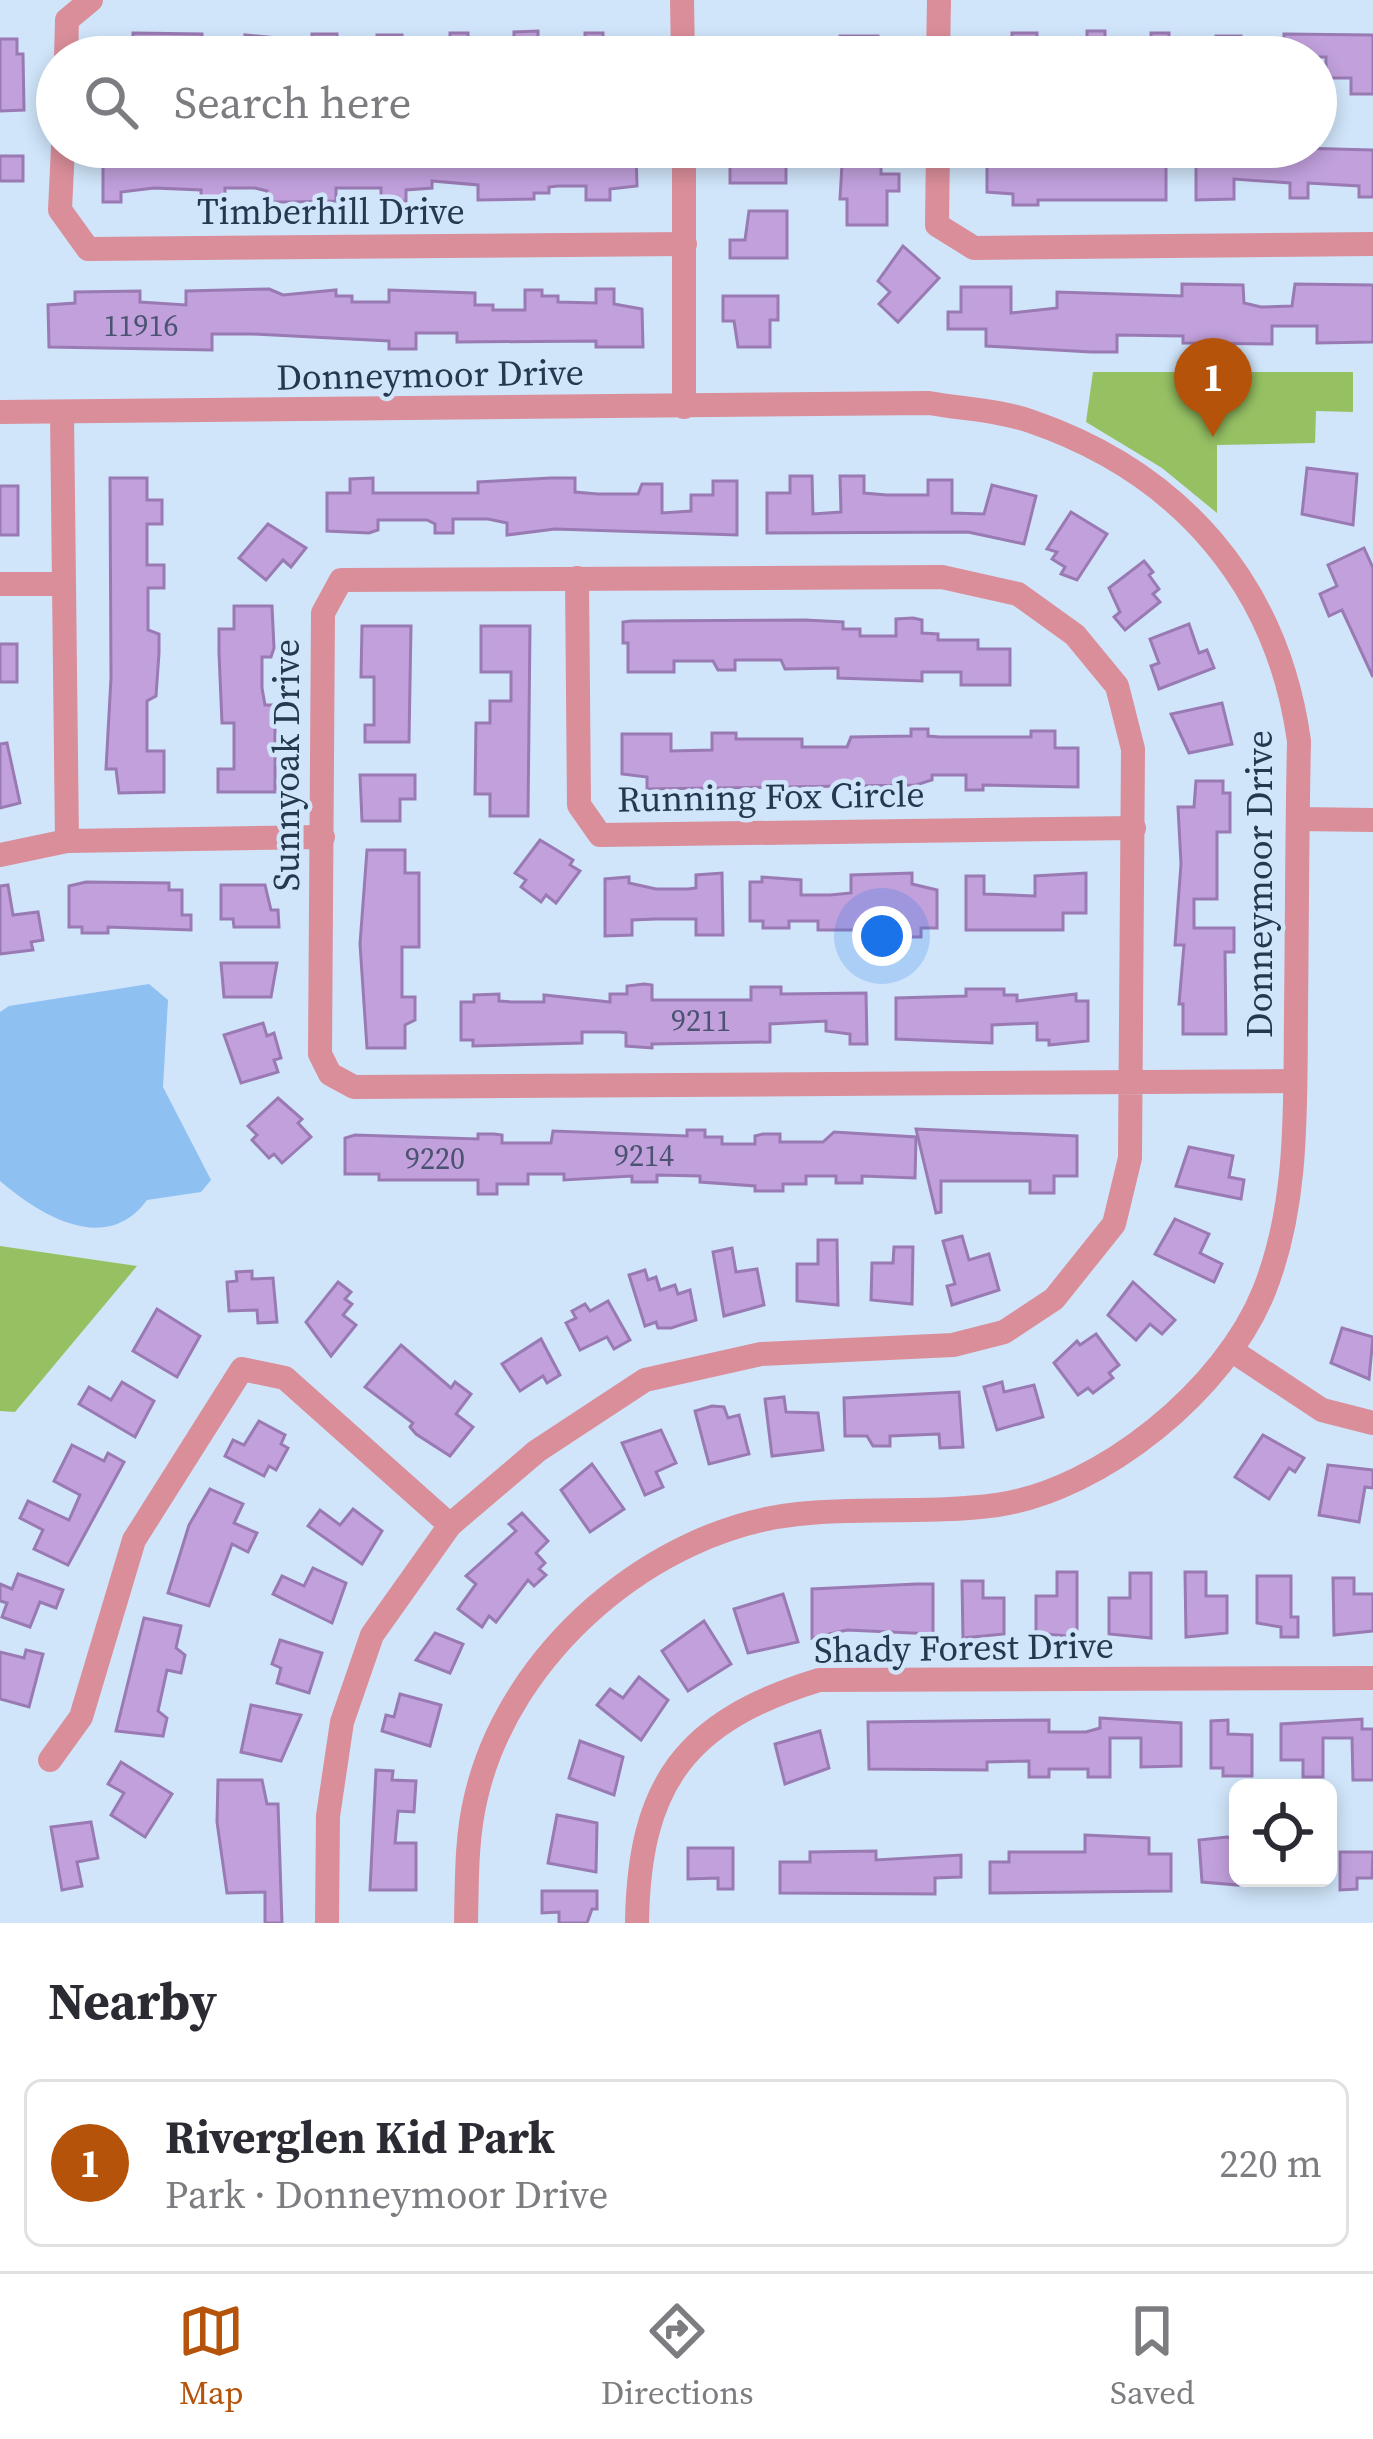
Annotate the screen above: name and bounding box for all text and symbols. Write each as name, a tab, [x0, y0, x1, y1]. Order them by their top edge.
search box	[36, 36, 1337, 168]
icon: search	[78, 69, 144, 135]
text: Search here	[174, 71, 411, 133]
street label: Timberhill Drive	[197, 187, 465, 236]
house number: 11916	[104, 305, 179, 346]
pin: 1	[1174, 338, 1252, 437]
street label: Donneymoor Drive	[276, 347, 584, 402]
street label: Sunnyoak Drive	[262, 639, 311, 891]
street label: Donneymoor Drive	[1235, 730, 1284, 1038]
street label: Running Fox Circle	[617, 769, 925, 824]
your location	[852, 906, 912, 966]
house number: 9211	[671, 1000, 731, 1041]
house number: 9214	[614, 1135, 674, 1176]
house number: 9220	[405, 1138, 465, 1179]
street label: Shady Forest Drive	[814, 1620, 1114, 1675]
map controls	[1229, 1779, 1337, 1887]
button: locate	[1229, 1779, 1337, 1887]
text: Nearby	[48, 1966, 217, 2036]
text: Riverglen Kid Park	[165, 2106, 555, 2168]
text: 1	[79, 2137, 101, 2190]
text: 220 m	[1219, 2137, 1322, 2190]
text: Park · Donneymoor Drive	[165, 2168, 608, 2221]
tab: Map	[178, 2298, 244, 2415]
tab: Directions	[601, 2298, 754, 2415]
tab: Saved	[1110, 2298, 1195, 2415]

